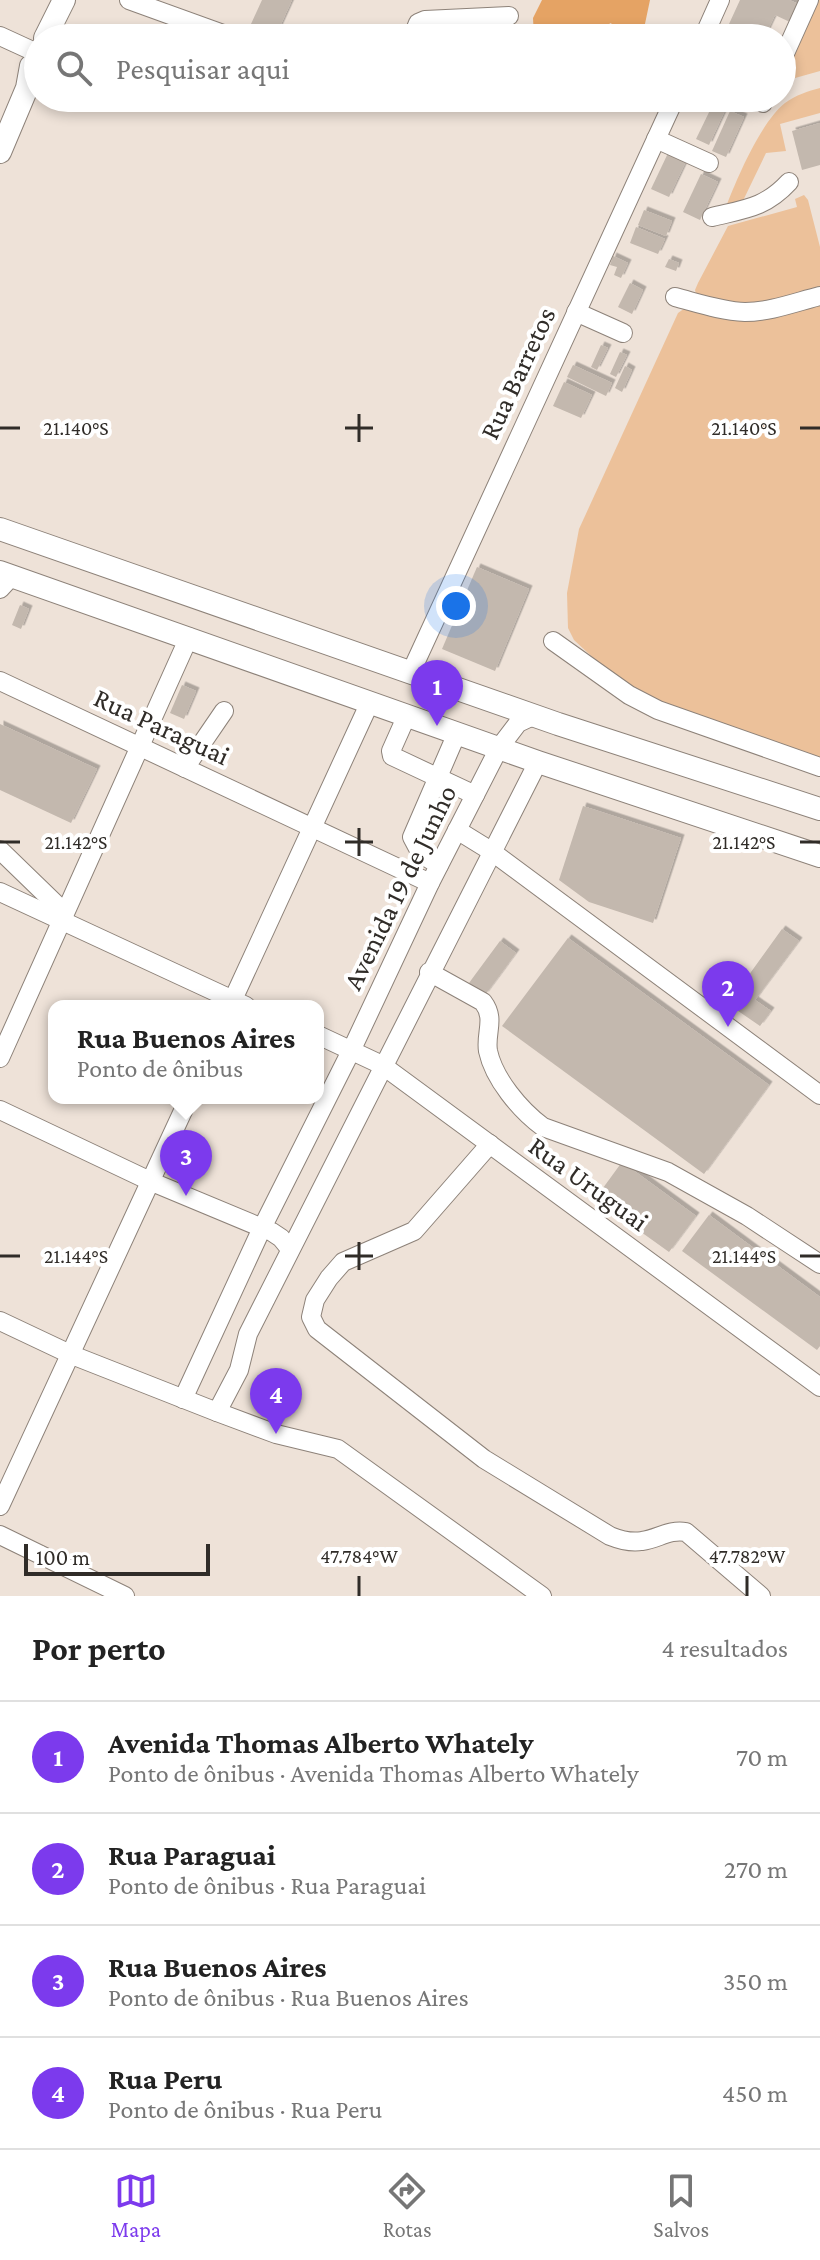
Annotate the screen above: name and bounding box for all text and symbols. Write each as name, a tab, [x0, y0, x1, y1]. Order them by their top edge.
search box	[24, 24, 796, 112]
icon: search	[52, 46, 96, 90]
text: Pesquisar aqui	[116, 52, 290, 85]
street label: Rua Barretos	[473, 302, 562, 444]
text: 21.140°S	[43, 417, 109, 439]
text: 21.140°S	[711, 417, 777, 439]
your location	[436, 586, 476, 626]
pin: 1	[411, 660, 463, 726]
street label: Rua Paraguai	[89, 682, 234, 771]
street label: Avenida 19 de Junho	[336, 780, 462, 995]
text: 21.142°S	[45, 831, 107, 853]
text: 21.142°S	[713, 831, 775, 853]
pin: 2	[702, 961, 754, 1027]
popup	[48, 1000, 324, 1104]
text: Rua Buenos Aires	[77, 1021, 295, 1054]
text: Ponto de ônibus	[77, 1054, 243, 1083]
pin: 3	[160, 1130, 212, 1196]
street label: Rua Uruguai	[523, 1130, 654, 1237]
text: 21.144°S	[44, 1245, 108, 1267]
text: 21.144°S	[712, 1245, 776, 1267]
pin: 4	[250, 1368, 302, 1434]
scale bar	[24, 1540, 210, 1576]
text: 100 m	[36, 1545, 90, 1570]
text: 47.784°W	[320, 1545, 398, 1567]
text: 47.782°W	[709, 1545, 786, 1567]
text: Por perto	[32, 1630, 166, 1667]
text: 4 resultados	[662, 1634, 788, 1663]
text: Avenida Thomas Alberto Whately	[108, 1726, 534, 1759]
text: 1	[53, 1743, 63, 1772]
text: 70 m	[736, 1743, 788, 1772]
text: Ponto de ônibus · Avenida Thomas Alberto Whately	[108, 1759, 639, 1788]
text: Rua Paraguai	[108, 1838, 276, 1871]
text: 2	[51, 1855, 65, 1884]
text: 270 m	[724, 1855, 788, 1884]
text: Ponto de ônibus · Rua Paraguai	[108, 1871, 426, 1900]
text: Rua Buenos Aires	[108, 1950, 327, 1983]
text: 3	[52, 1967, 64, 1996]
text: 350 m	[723, 1967, 788, 1996]
text: Ponto de ônibus · Rua Buenos Aires	[108, 1983, 469, 2012]
text: Rua Peru	[108, 2062, 222, 2095]
text: 4	[51, 2079, 65, 2108]
text: 450 m	[722, 2079, 788, 2108]
text: Ponto de ônibus · Rua Peru	[108, 2095, 382, 2124]
tab: Mapa	[111, 2169, 161, 2242]
tab: Rotas	[383, 2169, 432, 2242]
tab: Salvos	[653, 2169, 709, 2242]

